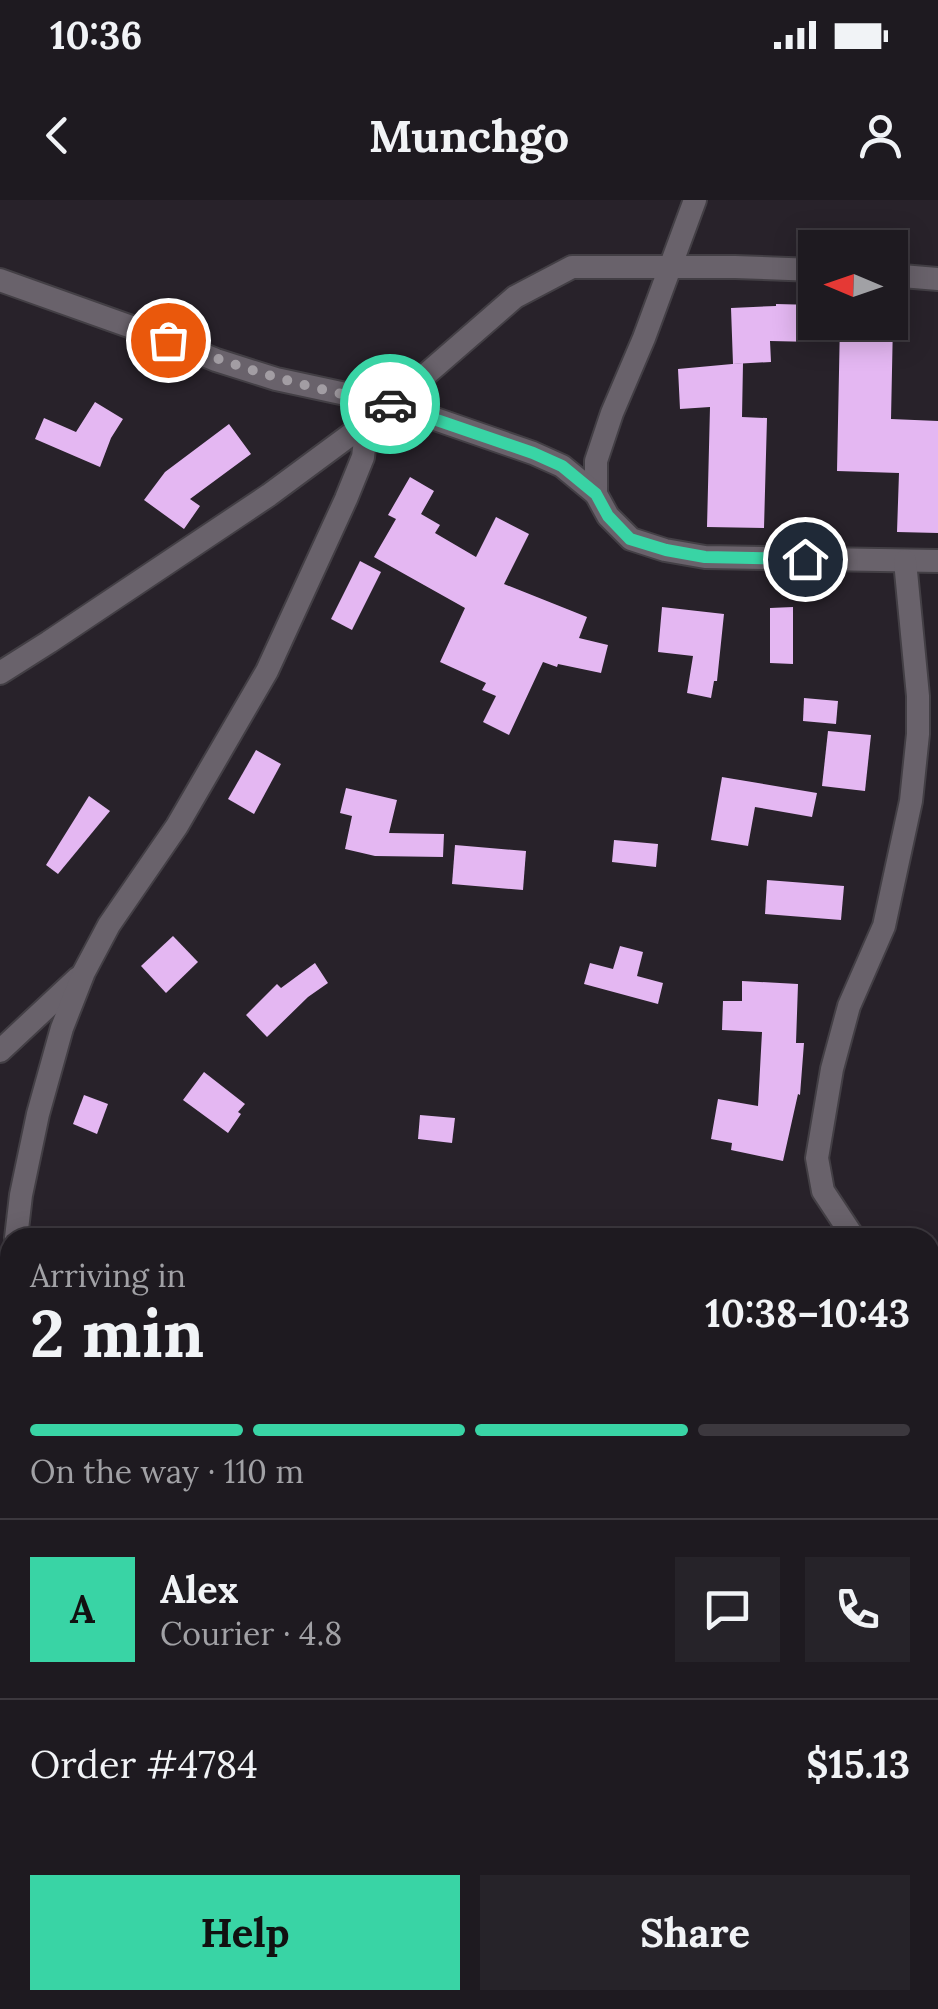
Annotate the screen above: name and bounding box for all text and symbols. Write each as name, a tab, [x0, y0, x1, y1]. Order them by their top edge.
text: 10:36	[50, 11, 142, 59]
text: Munchgo	[369, 107, 569, 164]
icon: back	[30, 108, 85, 163]
icon: person	[853, 108, 908, 163]
north arrow	[798, 230, 908, 340]
map controls	[798, 230, 908, 340]
pin	[126, 298, 211, 383]
icon: bag	[141, 313, 196, 368]
courier	[340, 354, 440, 454]
icon: car	[363, 377, 418, 432]
pin	[763, 517, 848, 602]
icon: home	[778, 532, 833, 587]
text: Arriving in	[30, 1255, 186, 1296]
text: 10:38–10:43	[705, 1289, 910, 1337]
text: 2 min	[30, 1292, 204, 1375]
text: On the way · 110 m	[30, 1451, 304, 1492]
button: chat	[675, 1557, 780, 1662]
button: phone	[805, 1557, 910, 1662]
text: Alex	[160, 1565, 239, 1613]
text: A	[70, 1585, 95, 1633]
text: Courier · 4.8	[160, 1613, 342, 1654]
text: Order #4784	[30, 1740, 258, 1788]
text: $15.13	[806, 1740, 910, 1788]
button: Help	[30, 1875, 460, 1990]
button: Share	[480, 1875, 910, 1990]

